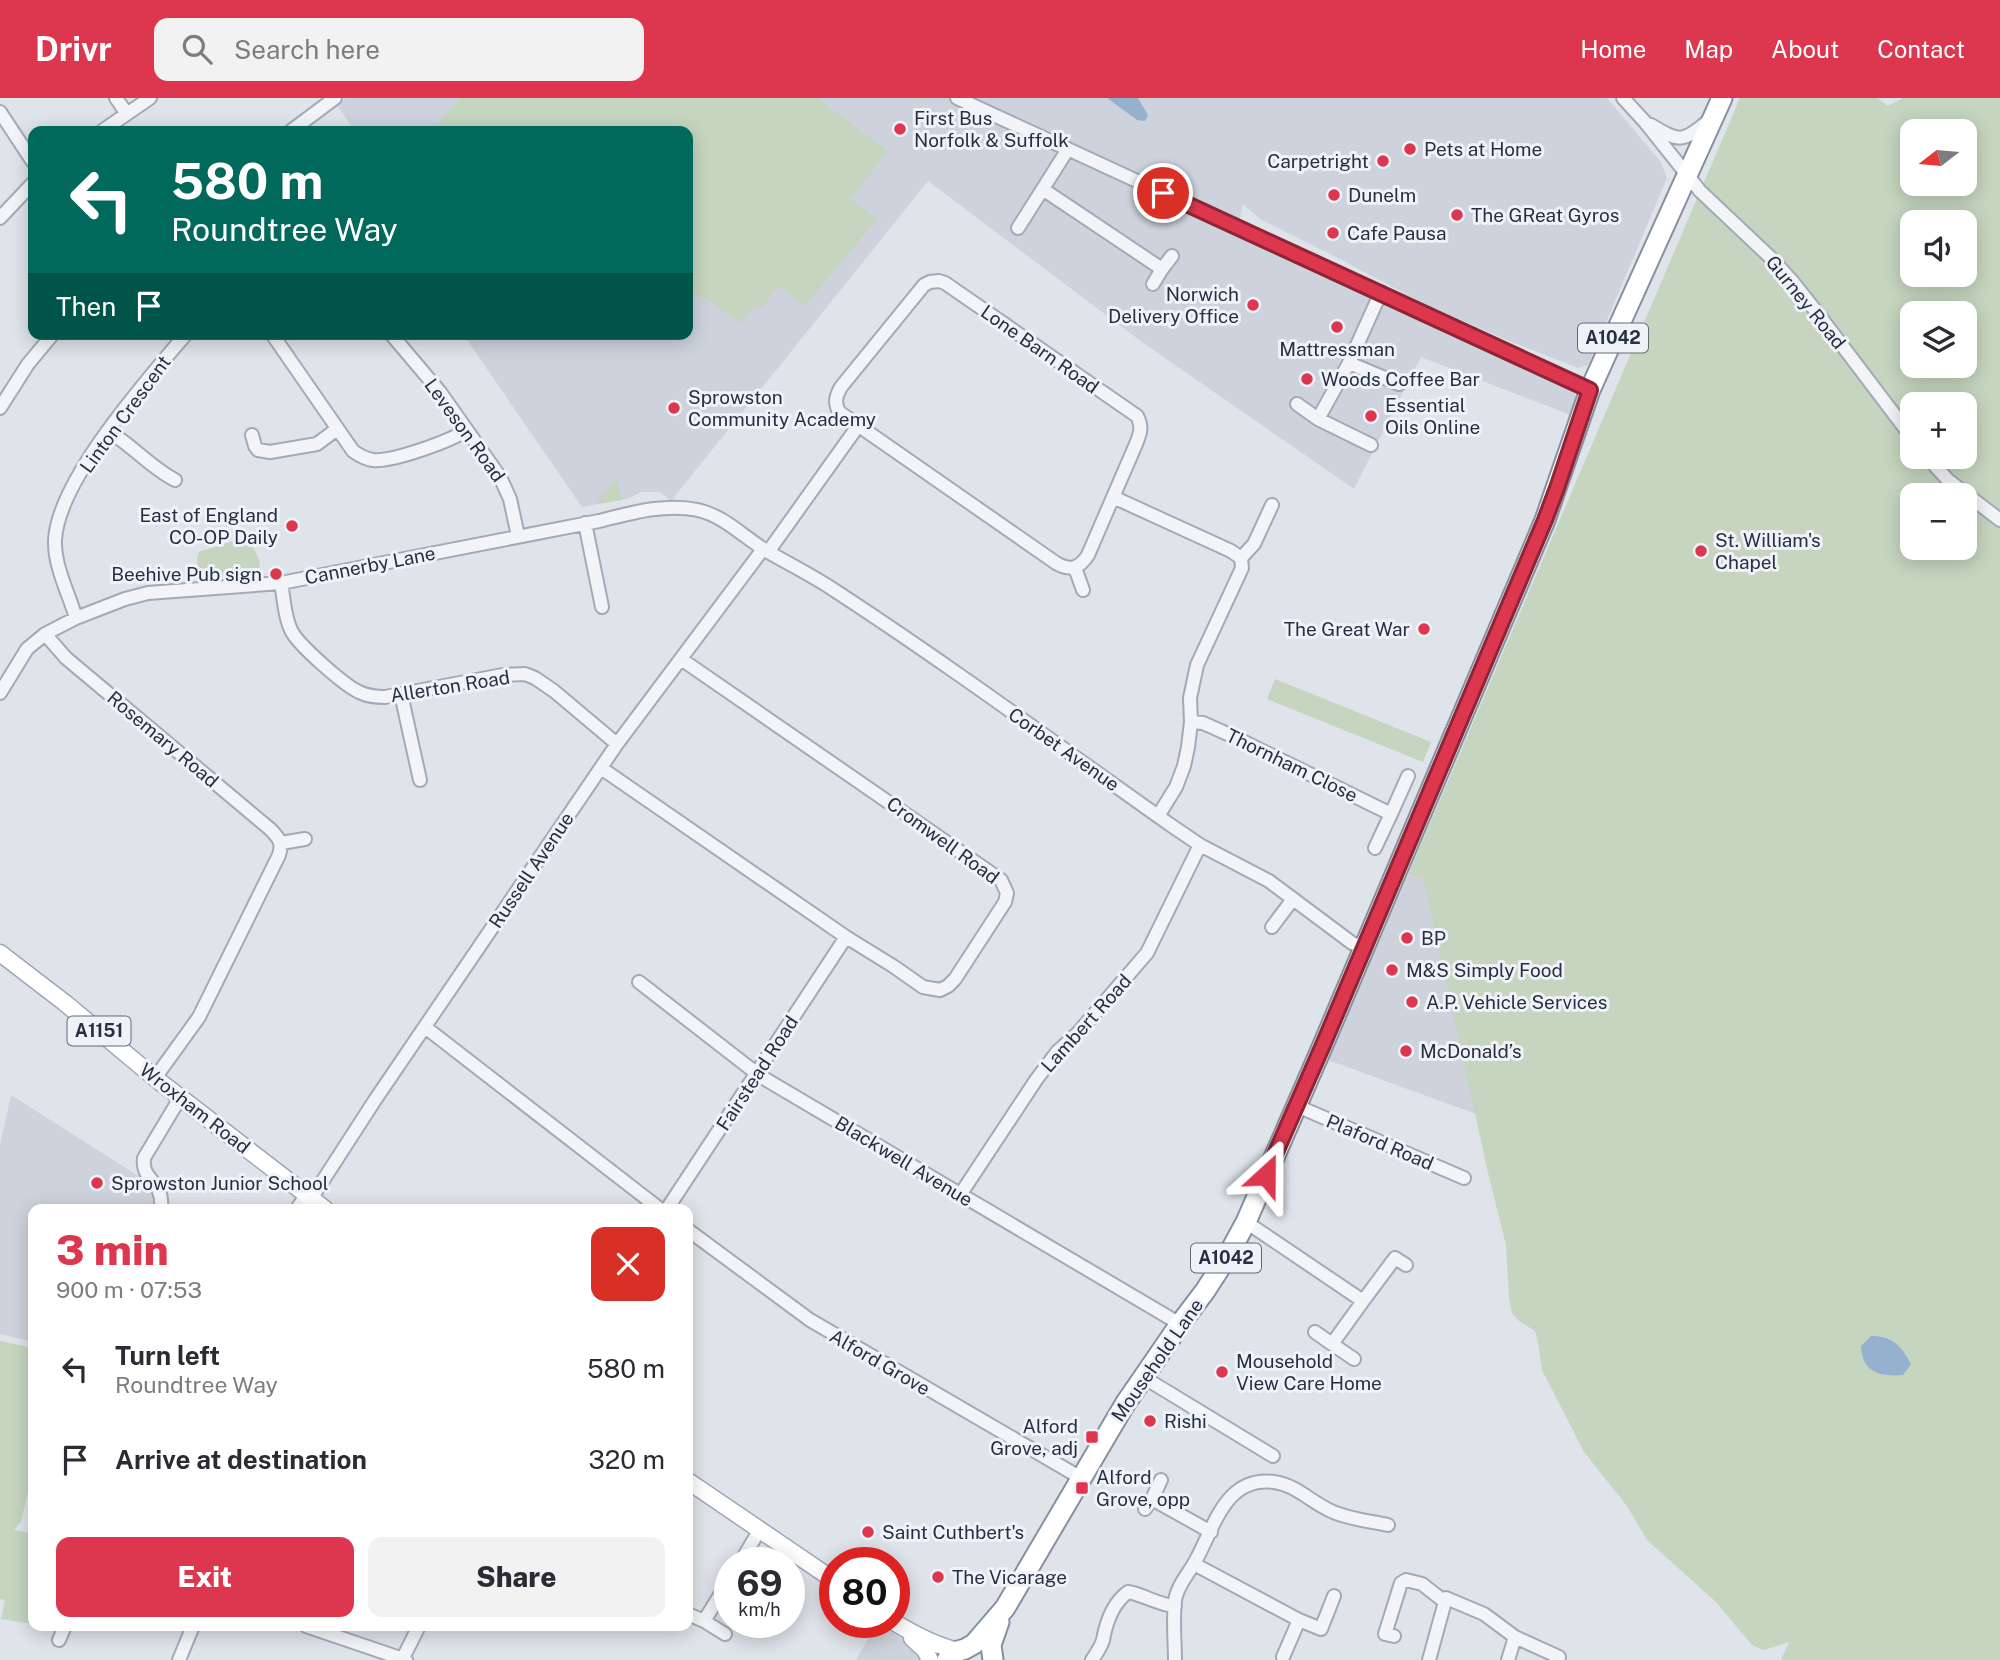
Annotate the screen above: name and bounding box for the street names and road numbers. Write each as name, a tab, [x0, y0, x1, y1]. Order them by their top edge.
street label: Gurney Road	[1762, 251, 1850, 353]
street label: Lone Barn Road	[977, 300, 1103, 398]
road number: A1042	[1578, 324, 1648, 352]
street label: Linton Crescent	[75, 351, 175, 477]
street label: Leveson Road	[420, 374, 510, 486]
street label: Cannerby Lane	[303, 542, 437, 588]
street label: Allerton Road	[389, 666, 511, 706]
street label: Rosemary Road	[103, 686, 223, 792]
street label: Corbet Avenue	[1004, 703, 1124, 795]
street label: Thornham Close	[1223, 724, 1361, 806]
street label: Cromwell Road	[883, 792, 1003, 888]
street label: Russell Avenue	[484, 808, 578, 932]
street label: Lambert Road	[1036, 970, 1136, 1076]
street label: Fairstead Road	[712, 1011, 802, 1135]
road number: A1151	[68, 1016, 130, 1046]
street label: Wroxham Road	[136, 1058, 254, 1158]
street label: Plaford Road	[1323, 1110, 1437, 1174]
street label: Blackwell Avenue	[831, 1111, 977, 1211]
road number: A1042	[1191, 1244, 1261, 1273]
street label: Mousehold Lane	[1107, 1294, 1207, 1426]
street label: Alford Grove	[826, 1324, 934, 1400]

